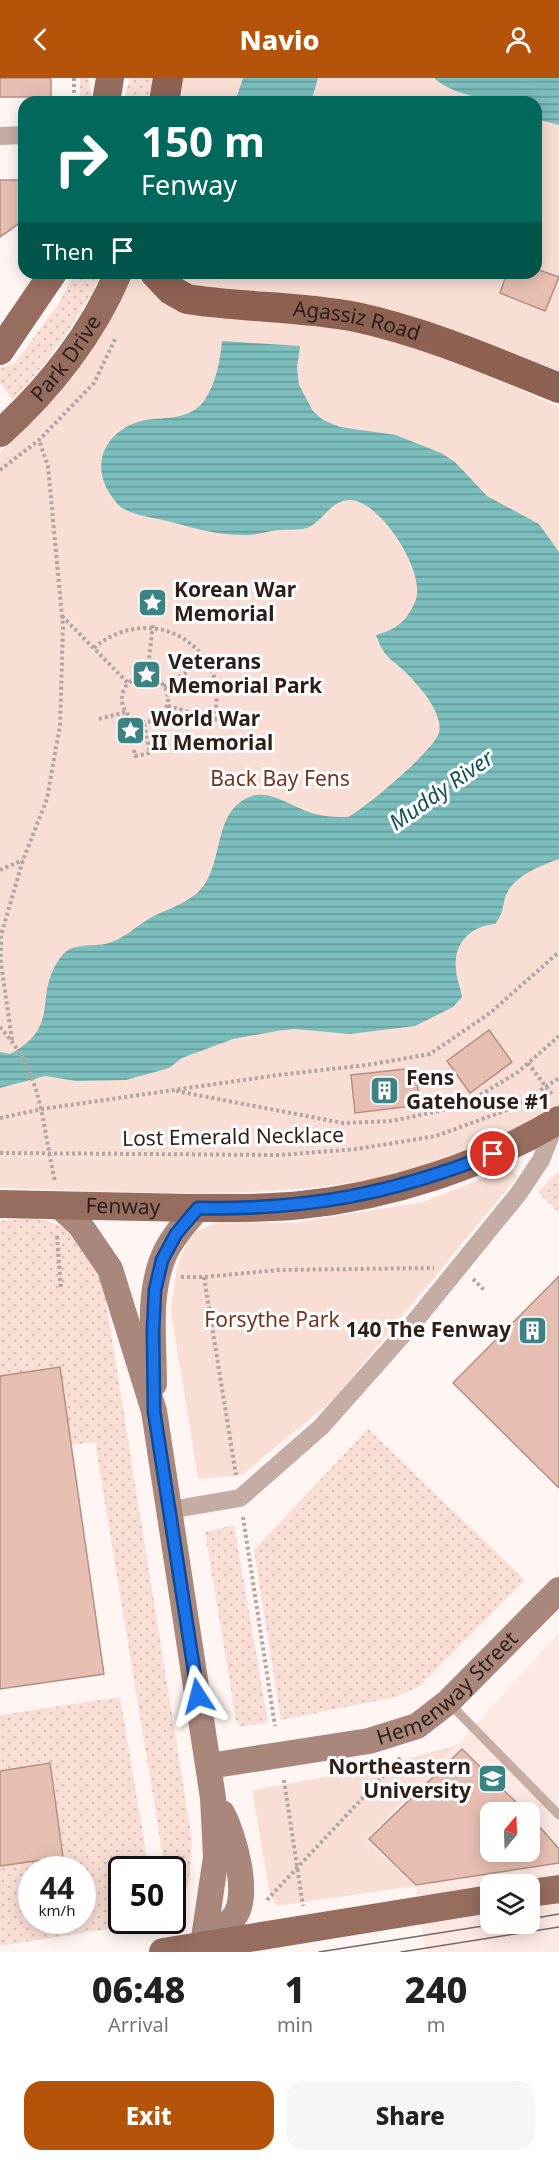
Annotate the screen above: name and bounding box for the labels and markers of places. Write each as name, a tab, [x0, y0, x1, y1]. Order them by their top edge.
place label: Korean War Memorial	[174, 575, 297, 627]
place icon: Korean War Memorial	[137, 586, 169, 618]
place label: Veterans Memorial Park	[168, 647, 323, 699]
place icon: Veterans Memorial Park	[131, 658, 163, 690]
place label: World War II Memorial	[151, 704, 273, 756]
place icon: World War II Memorial	[114, 715, 146, 747]
place label: Fens Gatehouse #1	[406, 1063, 550, 1115]
building icon: Fens Gatehouse #1	[369, 1074, 401, 1106]
pin	[467, 1128, 518, 1179]
building icon: 140 The Fenway	[516, 1314, 548, 1346]
place label: 140 The Fenway	[345, 1315, 511, 1343]
place label: Northeastern University	[328, 1752, 471, 1804]
school or university icon: Northeastern University	[476, 1763, 508, 1795]

